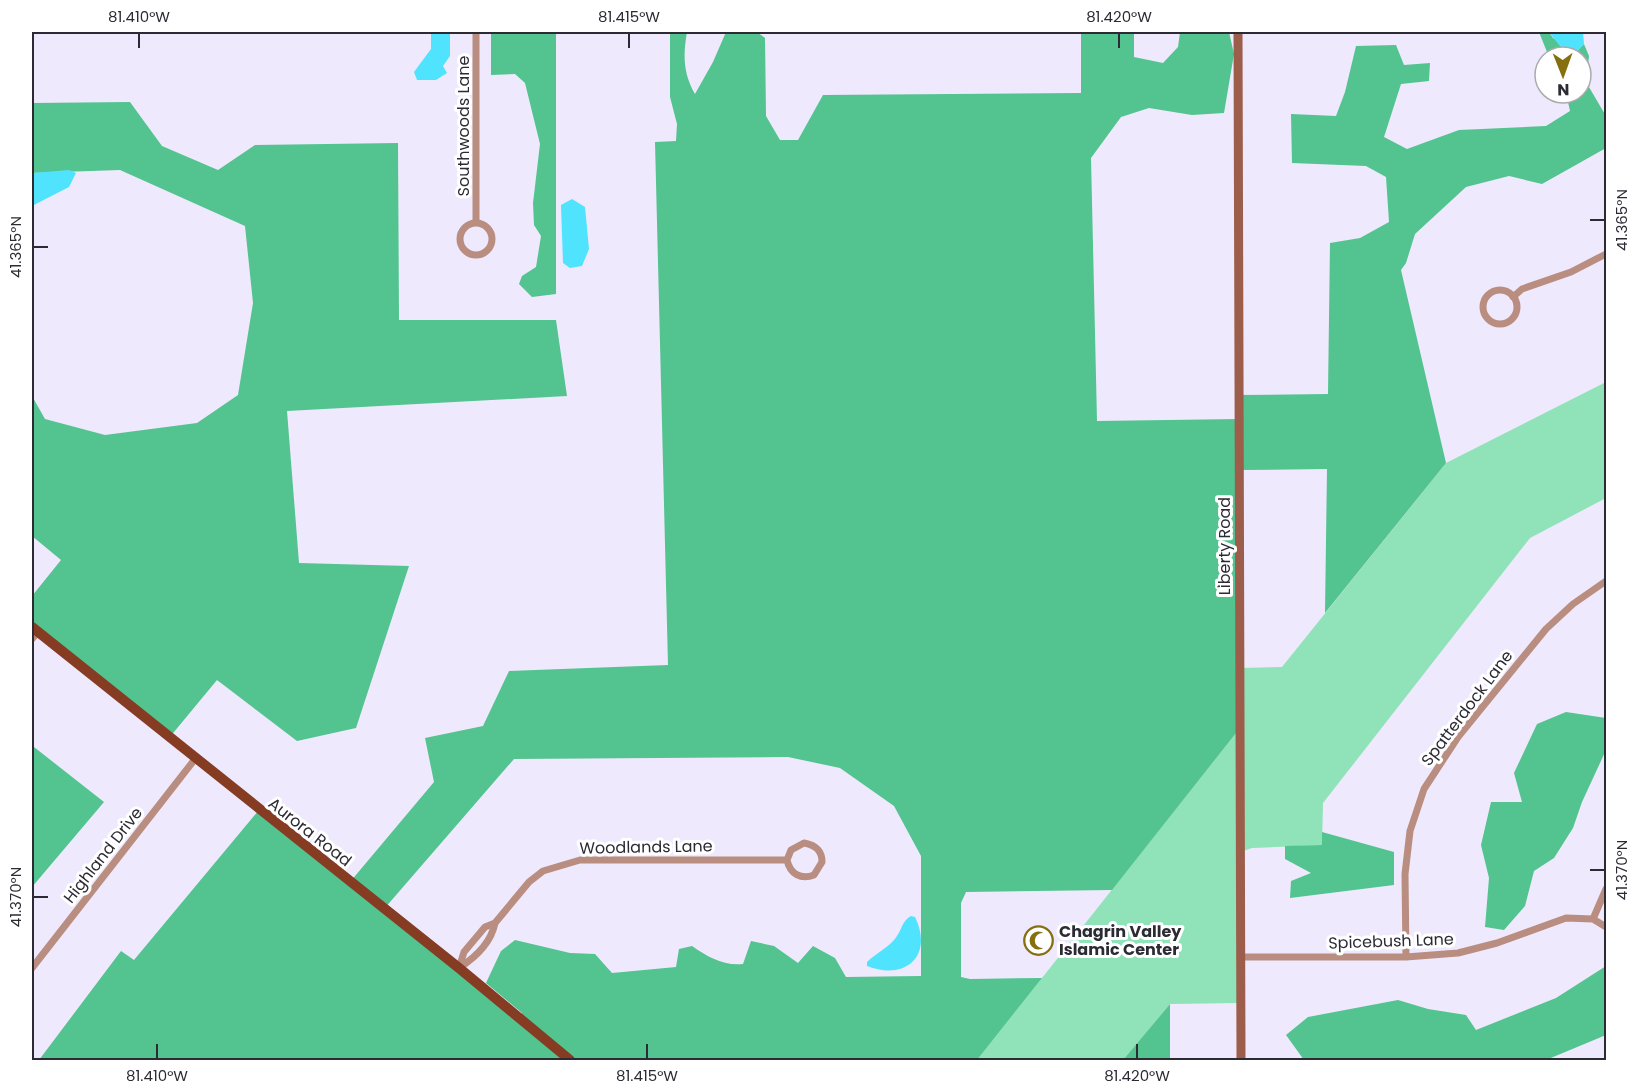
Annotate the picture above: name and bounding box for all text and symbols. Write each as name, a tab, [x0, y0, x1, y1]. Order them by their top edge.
text: 81.410°W	[108, 6, 170, 27]
text: 81.415°W	[598, 6, 660, 27]
text: 81.420°W	[1086, 6, 1152, 27]
north arrow	[1533, 45, 1593, 105]
street label: Southwoods Lane	[452, 55, 475, 196]
text: N	[1557, 78, 1569, 101]
text: 41.365°N	[1611, 189, 1632, 251]
text: 41.365°N	[5, 216, 26, 278]
street label: Liberty Road	[1213, 497, 1236, 595]
street label: Spatterdock Lane	[1416, 645, 1518, 771]
street label: Aurora Road	[264, 792, 356, 872]
street label: Highland Drive	[58, 802, 148, 908]
street label: Woodlands Lane	[579, 834, 713, 860]
text: 41.370°N	[1611, 840, 1632, 900]
text: 41.370°N	[5, 867, 26, 927]
place label: Chagrin Valley Islamic Center	[1059, 920, 1182, 961]
mosque icon: Chagrin Valley Islamic Center	[1022, 924, 1054, 956]
street label: Spicebush Lane	[1328, 927, 1454, 955]
text: 81.410°W	[126, 1065, 188, 1086]
text: 81.415°W	[616, 1065, 678, 1086]
text: 81.420°W	[1104, 1065, 1170, 1086]

